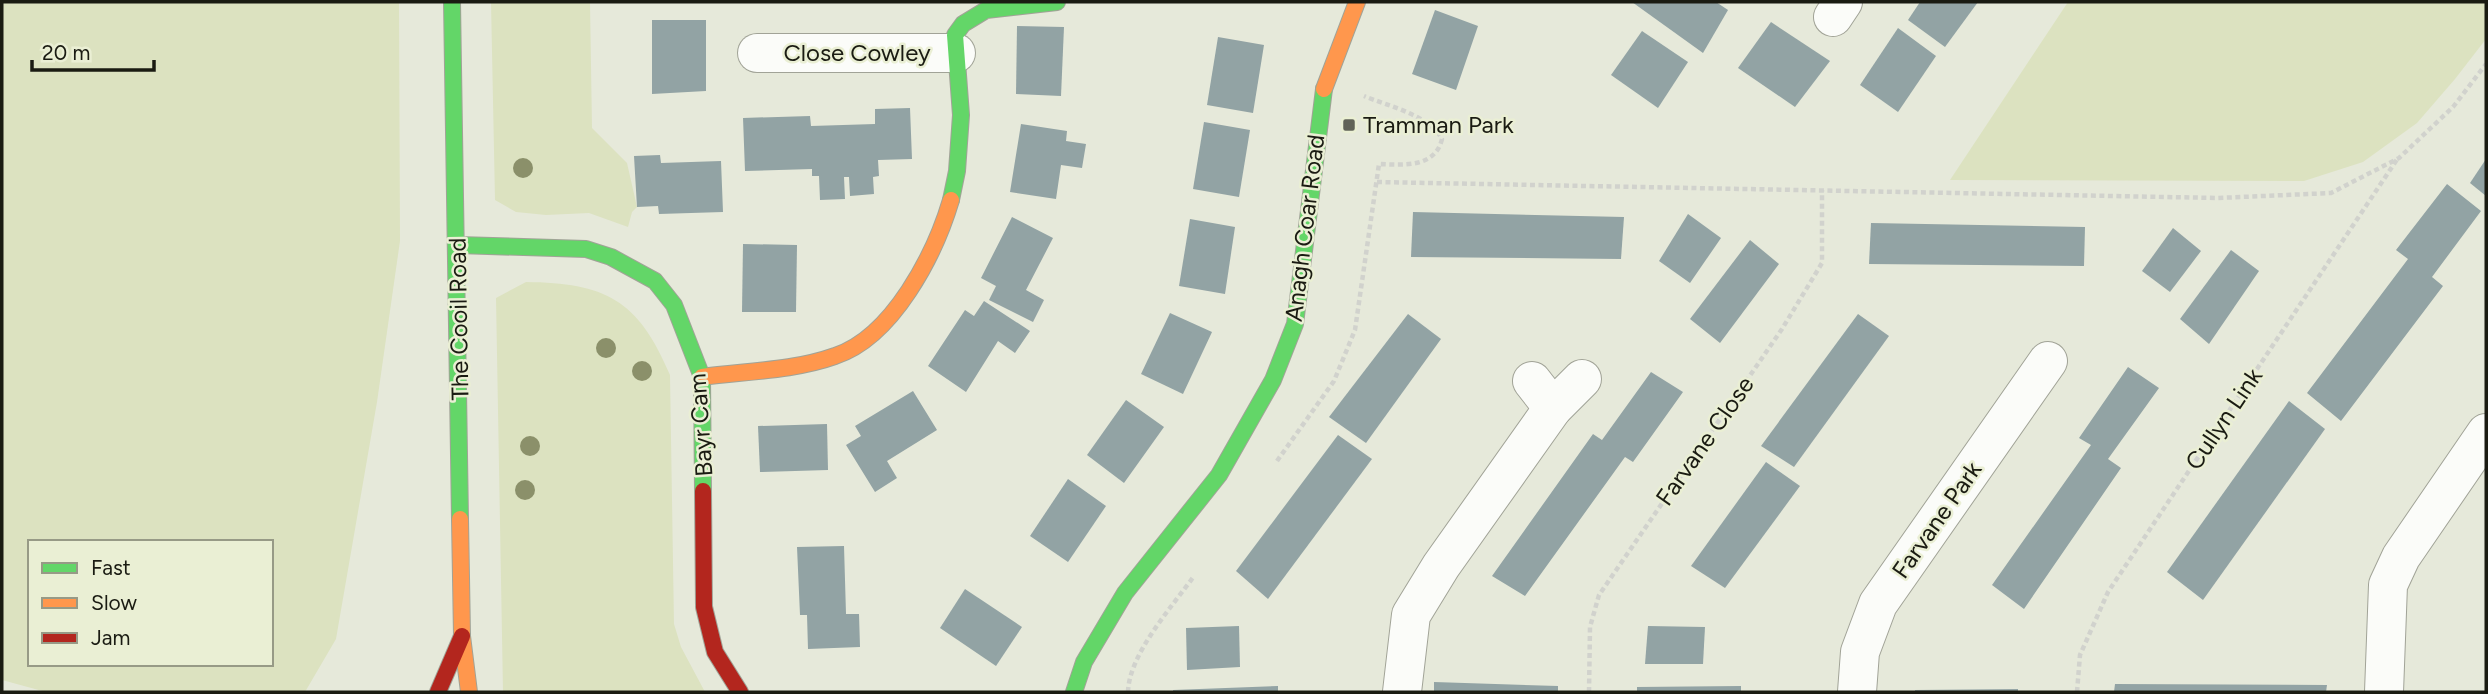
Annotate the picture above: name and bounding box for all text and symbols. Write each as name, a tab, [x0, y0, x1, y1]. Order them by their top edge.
scale bar	[32, 28, 154, 72]
street label: Close Cowley	[783, 38, 931, 67]
text: 20 m	[42, 40, 90, 65]
place label: Tramman Park	[1363, 110, 1514, 139]
marker: Tramman Park	[1341, 117, 1357, 133]
street label: Anagh Coar Road	[1279, 133, 1330, 323]
street label: The Cooil Road	[443, 237, 474, 401]
street label: Cullyn Link	[2179, 362, 2268, 475]
street label: Farvane Close	[1649, 371, 1760, 511]
street label: Bayr Cam	[682, 372, 719, 478]
street label: Farvane Park	[1886, 456, 1988, 584]
legend	[28, 540, 273, 666]
text: Fast	[91, 555, 131, 580]
text: Slow	[91, 590, 137, 615]
text: Jam	[91, 625, 130, 650]

